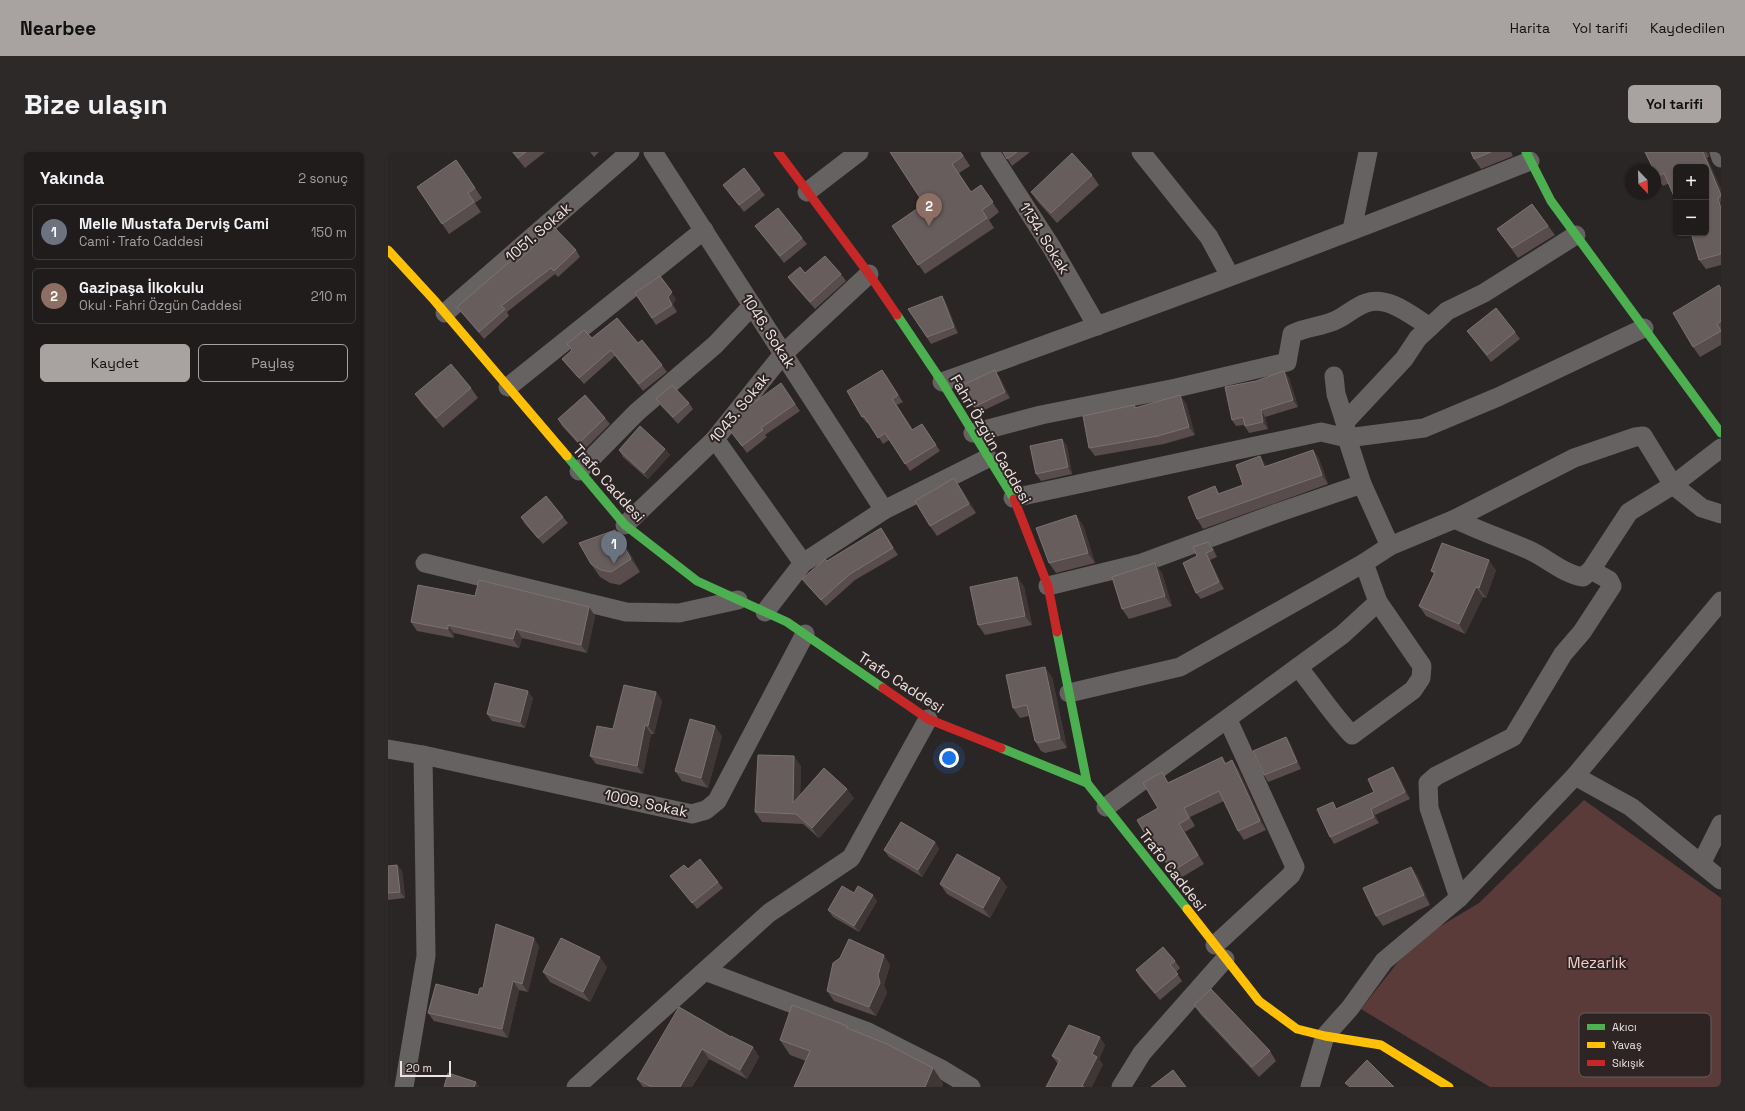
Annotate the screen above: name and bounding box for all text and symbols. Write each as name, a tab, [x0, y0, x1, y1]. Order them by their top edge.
text: Nearbee	[20, 16, 96, 41]
text: Harita	[1510, 19, 1550, 37]
text: Yol tarifi	[1572, 19, 1628, 37]
text: Kaydedilen	[1650, 19, 1725, 37]
button: Yol tarifi	[1628, 85, 1721, 123]
text: Bize ulaşın	[24, 86, 168, 122]
north arrow	[1625, 164, 1661, 200]
map controls	[1673, 164, 1709, 236]
button: +	[1673, 164, 1709, 200]
text: Yakında	[40, 167, 104, 189]
text: 2 sonuç	[298, 170, 348, 187]
pin: 2	[916, 193, 942, 226]
street label: 1051. Sokak	[501, 198, 575, 266]
street label: 1134. Sokak	[1015, 199, 1075, 277]
button: −	[1673, 200, 1709, 236]
text: Melle Mustafa Derviş Cami	[79, 214, 269, 233]
text: 1	[51, 224, 57, 241]
text: 150 m	[311, 224, 347, 241]
text: Cami · Trafo Caddesi	[79, 233, 203, 250]
text: Gazipaşa İlkokulu	[79, 278, 204, 297]
text: 2	[50, 288, 58, 305]
text: 210 m	[311, 288, 347, 305]
street label: 1046. Sokak	[738, 290, 800, 372]
text: Okul · Fahri Özgün Caddesi	[79, 297, 242, 314]
button: Kaydet	[40, 344, 190, 382]
button: Paylaş	[198, 344, 348, 382]
street label: 1043. Sokak	[705, 369, 773, 447]
street label: Fahri Özgün Caddesi	[946, 371, 1036, 507]
street label: Trafo Caddesi	[569, 440, 649, 526]
pin: 1	[601, 531, 627, 564]
street label: Trafo Caddesi	[855, 647, 947, 717]
your location	[939, 748, 959, 768]
street label: 1009. Sokak	[603, 785, 689, 821]
street label: Trafo Caddesi	[1135, 825, 1211, 915]
park label: Mezarlık	[1567, 953, 1627, 972]
legend	[1579, 1013, 1711, 1077]
text: Akıcı	[1612, 1020, 1637, 1034]
text: Yavaş	[1612, 1038, 1642, 1052]
text: Sıkışık	[1612, 1056, 1645, 1070]
scale bar	[400, 1059, 451, 1078]
text: 20 m	[406, 1061, 432, 1075]

